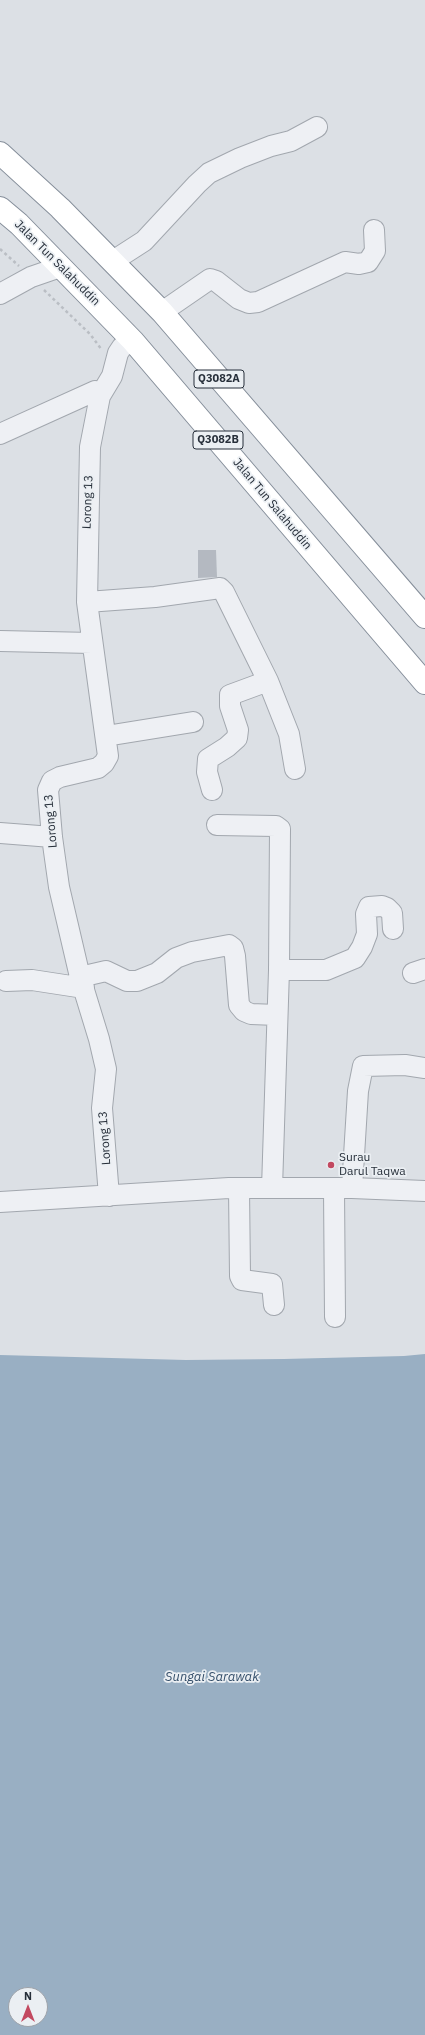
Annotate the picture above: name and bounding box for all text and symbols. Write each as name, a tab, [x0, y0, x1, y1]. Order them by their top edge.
street label: Jalan Tun Salahuddin	[11, 217, 103, 309]
road number: Q3082A	[194, 370, 244, 388]
road number: Q3082B	[193, 431, 243, 449]
street label: Jalan Tun Salahuddin	[230, 455, 314, 553]
street label: Lorong 13	[80, 475, 96, 529]
street label: Lorong 13	[41, 793, 61, 849]
street label: Lorong 13	[96, 1111, 114, 1165]
place label: Surau Darul Taqwa	[339, 1151, 406, 1179]
marker: Surau Darul Taqwa	[326, 1160, 336, 1170]
water label: Sungai Sarawak	[165, 1669, 259, 1685]
north arrow	[8, 1987, 48, 2027]
text: N	[24, 1989, 32, 2003]

